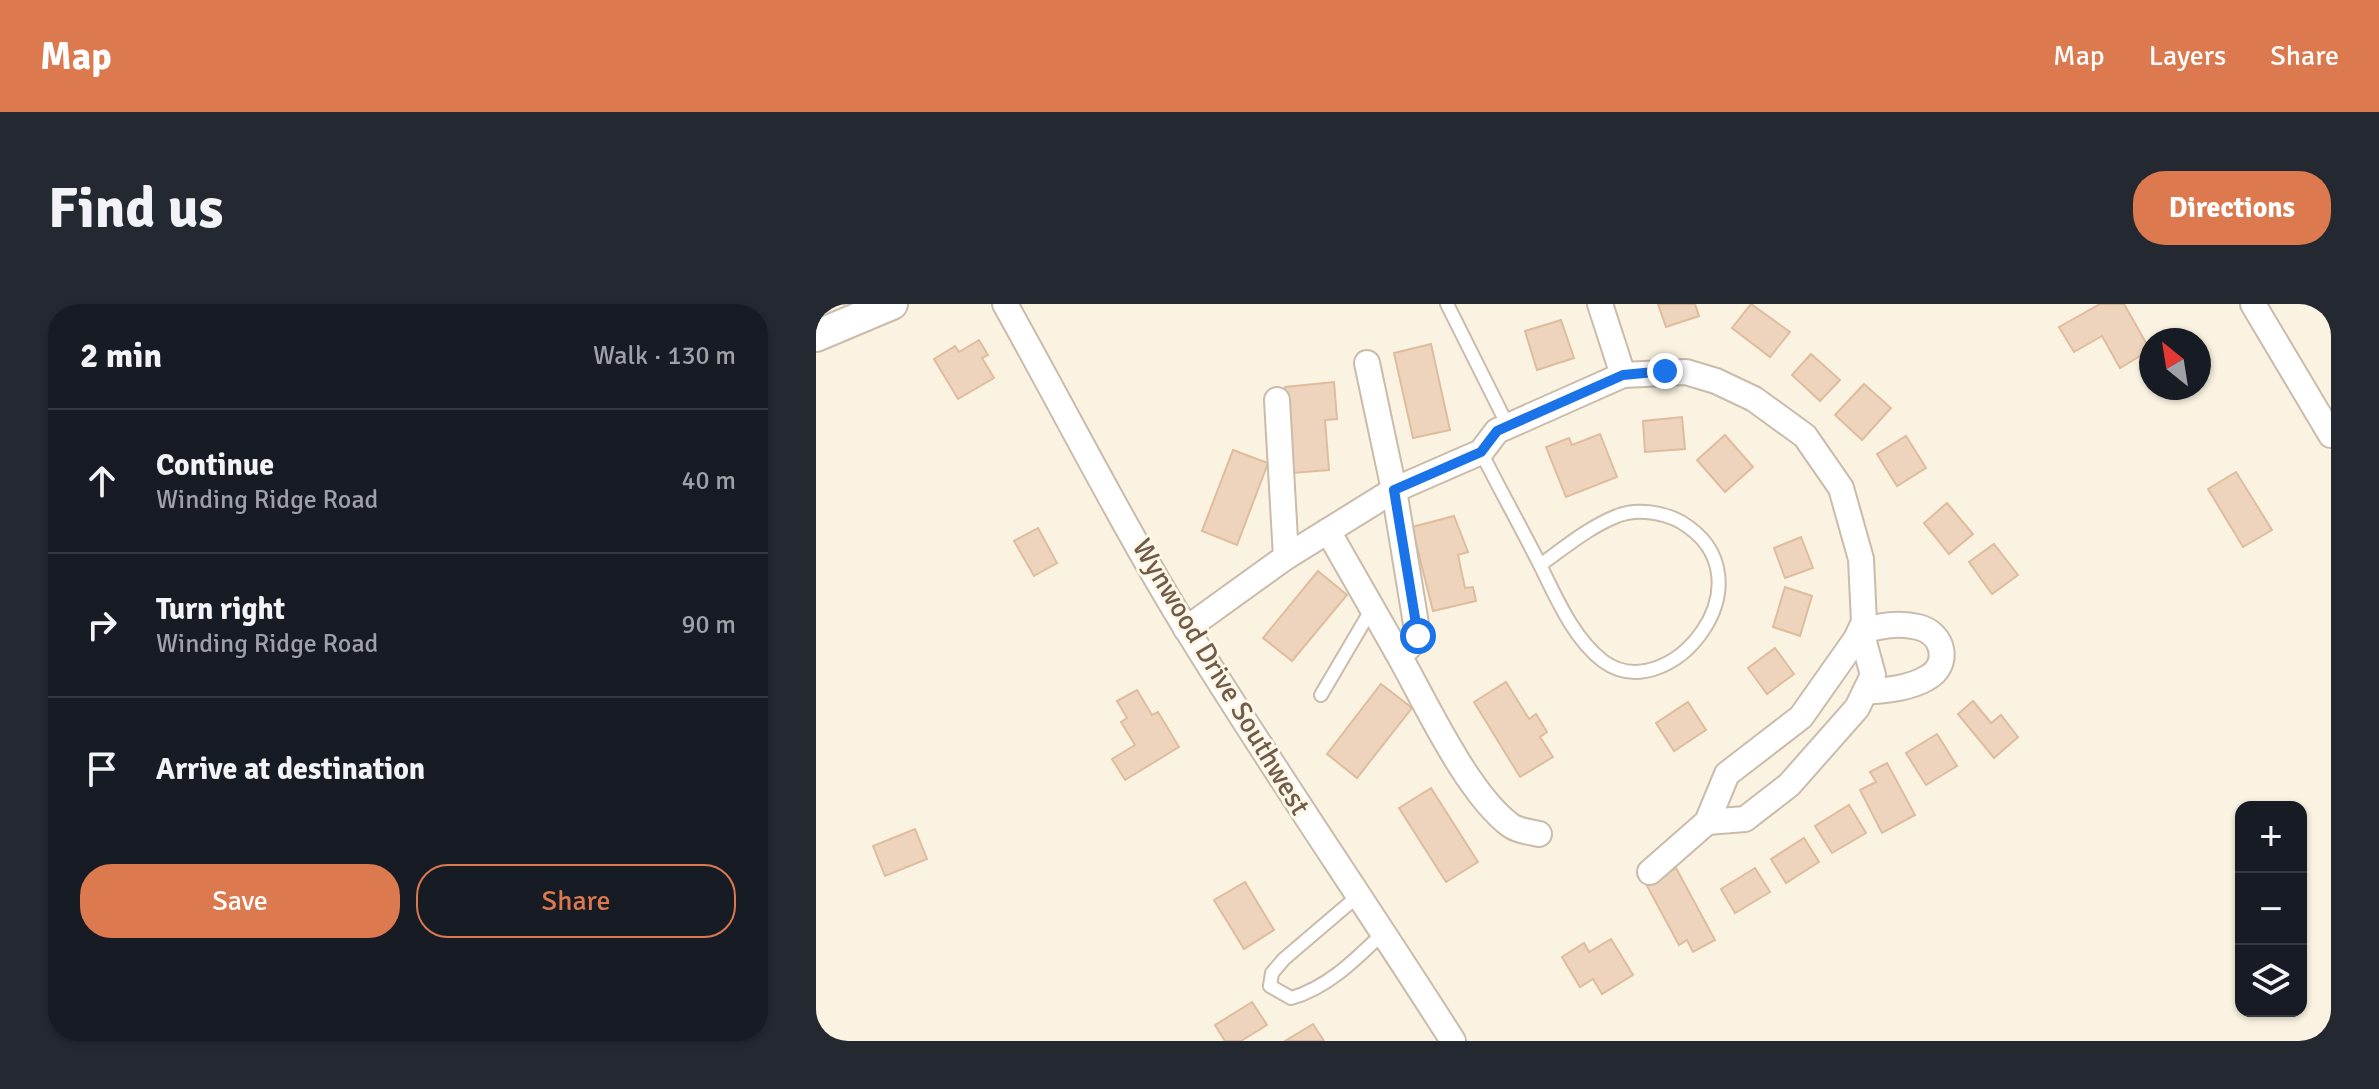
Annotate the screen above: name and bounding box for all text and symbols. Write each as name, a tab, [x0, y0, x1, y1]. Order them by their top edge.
text: Map	[40, 33, 112, 80]
text: Map	[2053, 39, 2105, 73]
text: Layers	[2149, 39, 2226, 73]
text: Share	[2270, 39, 2339, 73]
button: Directions	[2133, 171, 2331, 245]
text: Find us	[48, 174, 223, 243]
north arrow	[2139, 328, 2211, 400]
text: 2 min	[80, 335, 162, 377]
text: Walk · 130 m	[593, 340, 736, 372]
route end	[1647, 353, 1683, 389]
text: Continue	[156, 447, 274, 484]
icon: ahead	[80, 459, 124, 503]
text: 40 m	[681, 465, 736, 497]
text: Winding Ridge Road	[156, 484, 378, 516]
street label: Wynwood Drive Southwest	[1125, 533, 1317, 822]
text: Turn right	[156, 591, 285, 628]
icon: right	[80, 603, 124, 647]
text: 90 m	[681, 609, 736, 641]
route start	[1400, 618, 1436, 654]
text: Winding Ridge Road	[156, 628, 378, 660]
icon: arrive	[80, 747, 124, 791]
text: Arrive at destination	[156, 751, 425, 788]
map controls	[2235, 801, 2307, 1017]
button: +	[2235, 801, 2307, 873]
button: Save	[80, 864, 400, 938]
button: Share	[416, 864, 736, 938]
button: −	[2235, 873, 2307, 945]
button: layers	[2235, 945, 2307, 1017]

